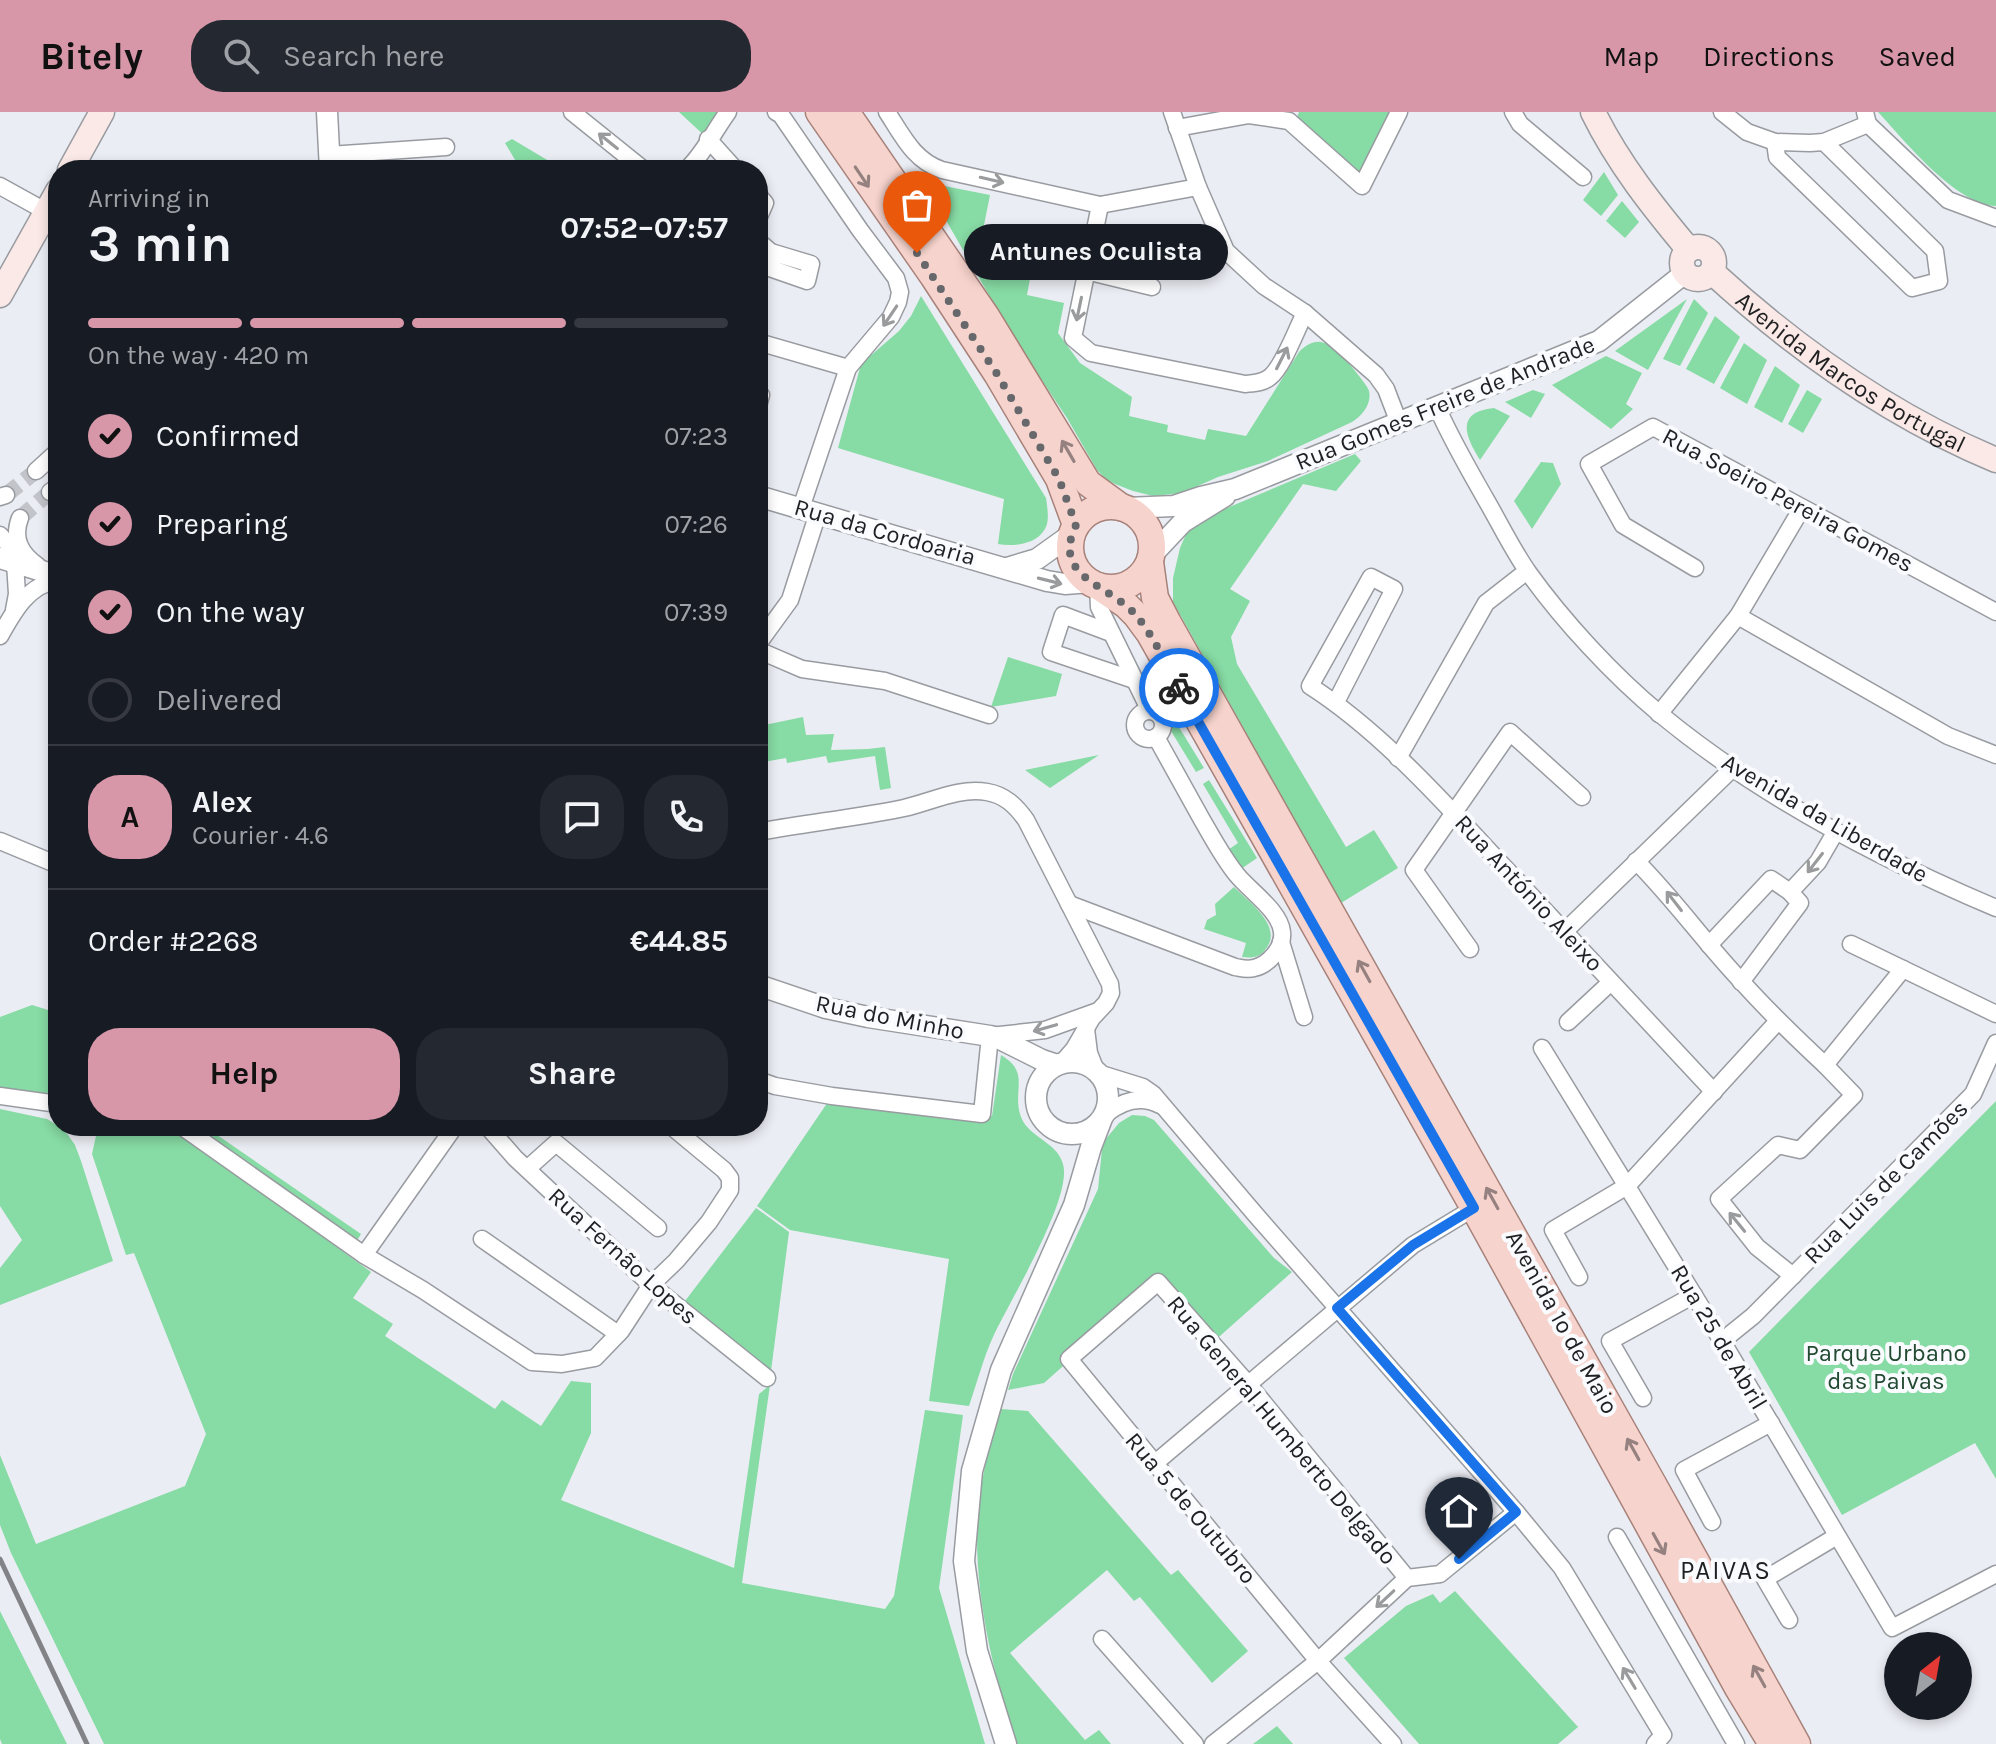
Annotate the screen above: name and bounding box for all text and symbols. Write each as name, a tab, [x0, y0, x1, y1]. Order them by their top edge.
search box	[191, 20, 751, 92]
text: Bitely	[40, 34, 143, 79]
icon: search	[219, 34, 263, 78]
text: Search here	[283, 38, 444, 74]
text: Map	[1604, 40, 1659, 73]
text: Directions	[1703, 40, 1835, 73]
text: Saved	[1879, 40, 1956, 73]
one-way arrow	[598, 132, 619, 150]
one-way arrow	[854, 165, 871, 187]
pin	[883, 171, 951, 253]
one-way arrow	[979, 174, 1005, 189]
text: Arriving in	[88, 183, 210, 214]
icon: bag	[895, 183, 939, 227]
text: 07:52–07:57	[560, 210, 728, 246]
text: 3 min	[88, 213, 232, 274]
callout: Antunes Oculista	[965, 225, 1229, 281]
text: Antunes Oculista	[990, 236, 1202, 267]
street label: Avenida Marcos Portugal	[1730, 286, 1970, 458]
one-way arrow	[1070, 296, 1085, 321]
one-way arrow	[881, 304, 898, 326]
street label: Rua Gomes Freire de Andrade	[1291, 330, 1599, 476]
text: On the way · 420 m	[88, 340, 309, 371]
one-way arrow	[1275, 346, 1291, 370]
icon: check	[88, 414, 132, 458]
text: Confirmed	[156, 418, 300, 454]
text: 07:23	[664, 421, 728, 452]
street label: Rua Soeiro Pereira Gomes	[1658, 422, 1918, 578]
one-way arrow	[1060, 440, 1076, 463]
street label: Rua da Cordoaria	[791, 493, 979, 571]
icon: check	[88, 502, 132, 546]
text: Preparing	[156, 506, 288, 542]
text: 07:26	[664, 509, 728, 540]
one-way arrow	[1037, 574, 1063, 589]
icon: check	[88, 590, 132, 634]
text: On the way	[156, 594, 305, 630]
text: 07:39	[664, 597, 728, 628]
courier	[1139, 648, 1219, 728]
icon: bike	[1157, 666, 1201, 710]
text: Delivered	[156, 682, 283, 718]
street label: Avenida da Liberdade	[1717, 748, 1933, 888]
button: chat	[540, 775, 624, 859]
button: phone	[644, 775, 728, 859]
text: Alex	[192, 784, 252, 820]
text: A	[121, 799, 139, 835]
street label: Rua António Aleixo	[1449, 809, 1609, 977]
text: Courier · 4.6	[192, 820, 329, 851]
one-way arrow	[1806, 852, 1823, 873]
one-way arrow	[1665, 891, 1683, 912]
text: Order #2268	[88, 923, 259, 959]
text: €44.85	[630, 923, 728, 959]
one-way arrow	[1356, 960, 1372, 983]
street label: Rua do Minho	[813, 989, 967, 1045]
one-way arrow	[1033, 1022, 1058, 1037]
button: Help	[88, 1028, 400, 1120]
button: Share	[416, 1028, 728, 1120]
street label: Rua Luis de Camões	[1798, 1094, 1974, 1270]
street label: Rua Fernão Lopes	[543, 1182, 703, 1330]
one-way arrow	[1483, 1186, 1499, 1210]
one-way arrow	[1729, 1212, 1746, 1233]
street label: Avenida 1º de Maio	[1500, 1225, 1624, 1419]
street label: Rua 25 de Abril	[1665, 1259, 1773, 1415]
street label: Rua General Humberto Delgado	[1161, 1290, 1403, 1570]
park label: Parque Urbano das Paivas	[1805, 1339, 1967, 1395]
street label: Rua 5 de Outubro	[1119, 1427, 1263, 1589]
one-way arrow	[1625, 1437, 1640, 1461]
pin	[1425, 1477, 1493, 1559]
icon: home	[1437, 1489, 1481, 1533]
one-way arrow	[1652, 1531, 1668, 1555]
district label: PAIVAS	[1680, 1555, 1772, 1586]
one-way arrow	[1375, 1589, 1395, 1607]
north arrow	[1884, 1632, 1972, 1720]
map controls	[1884, 1632, 1972, 1720]
one-way arrow	[1751, 1665, 1767, 1688]
one-way arrow	[1621, 1667, 1637, 1690]

